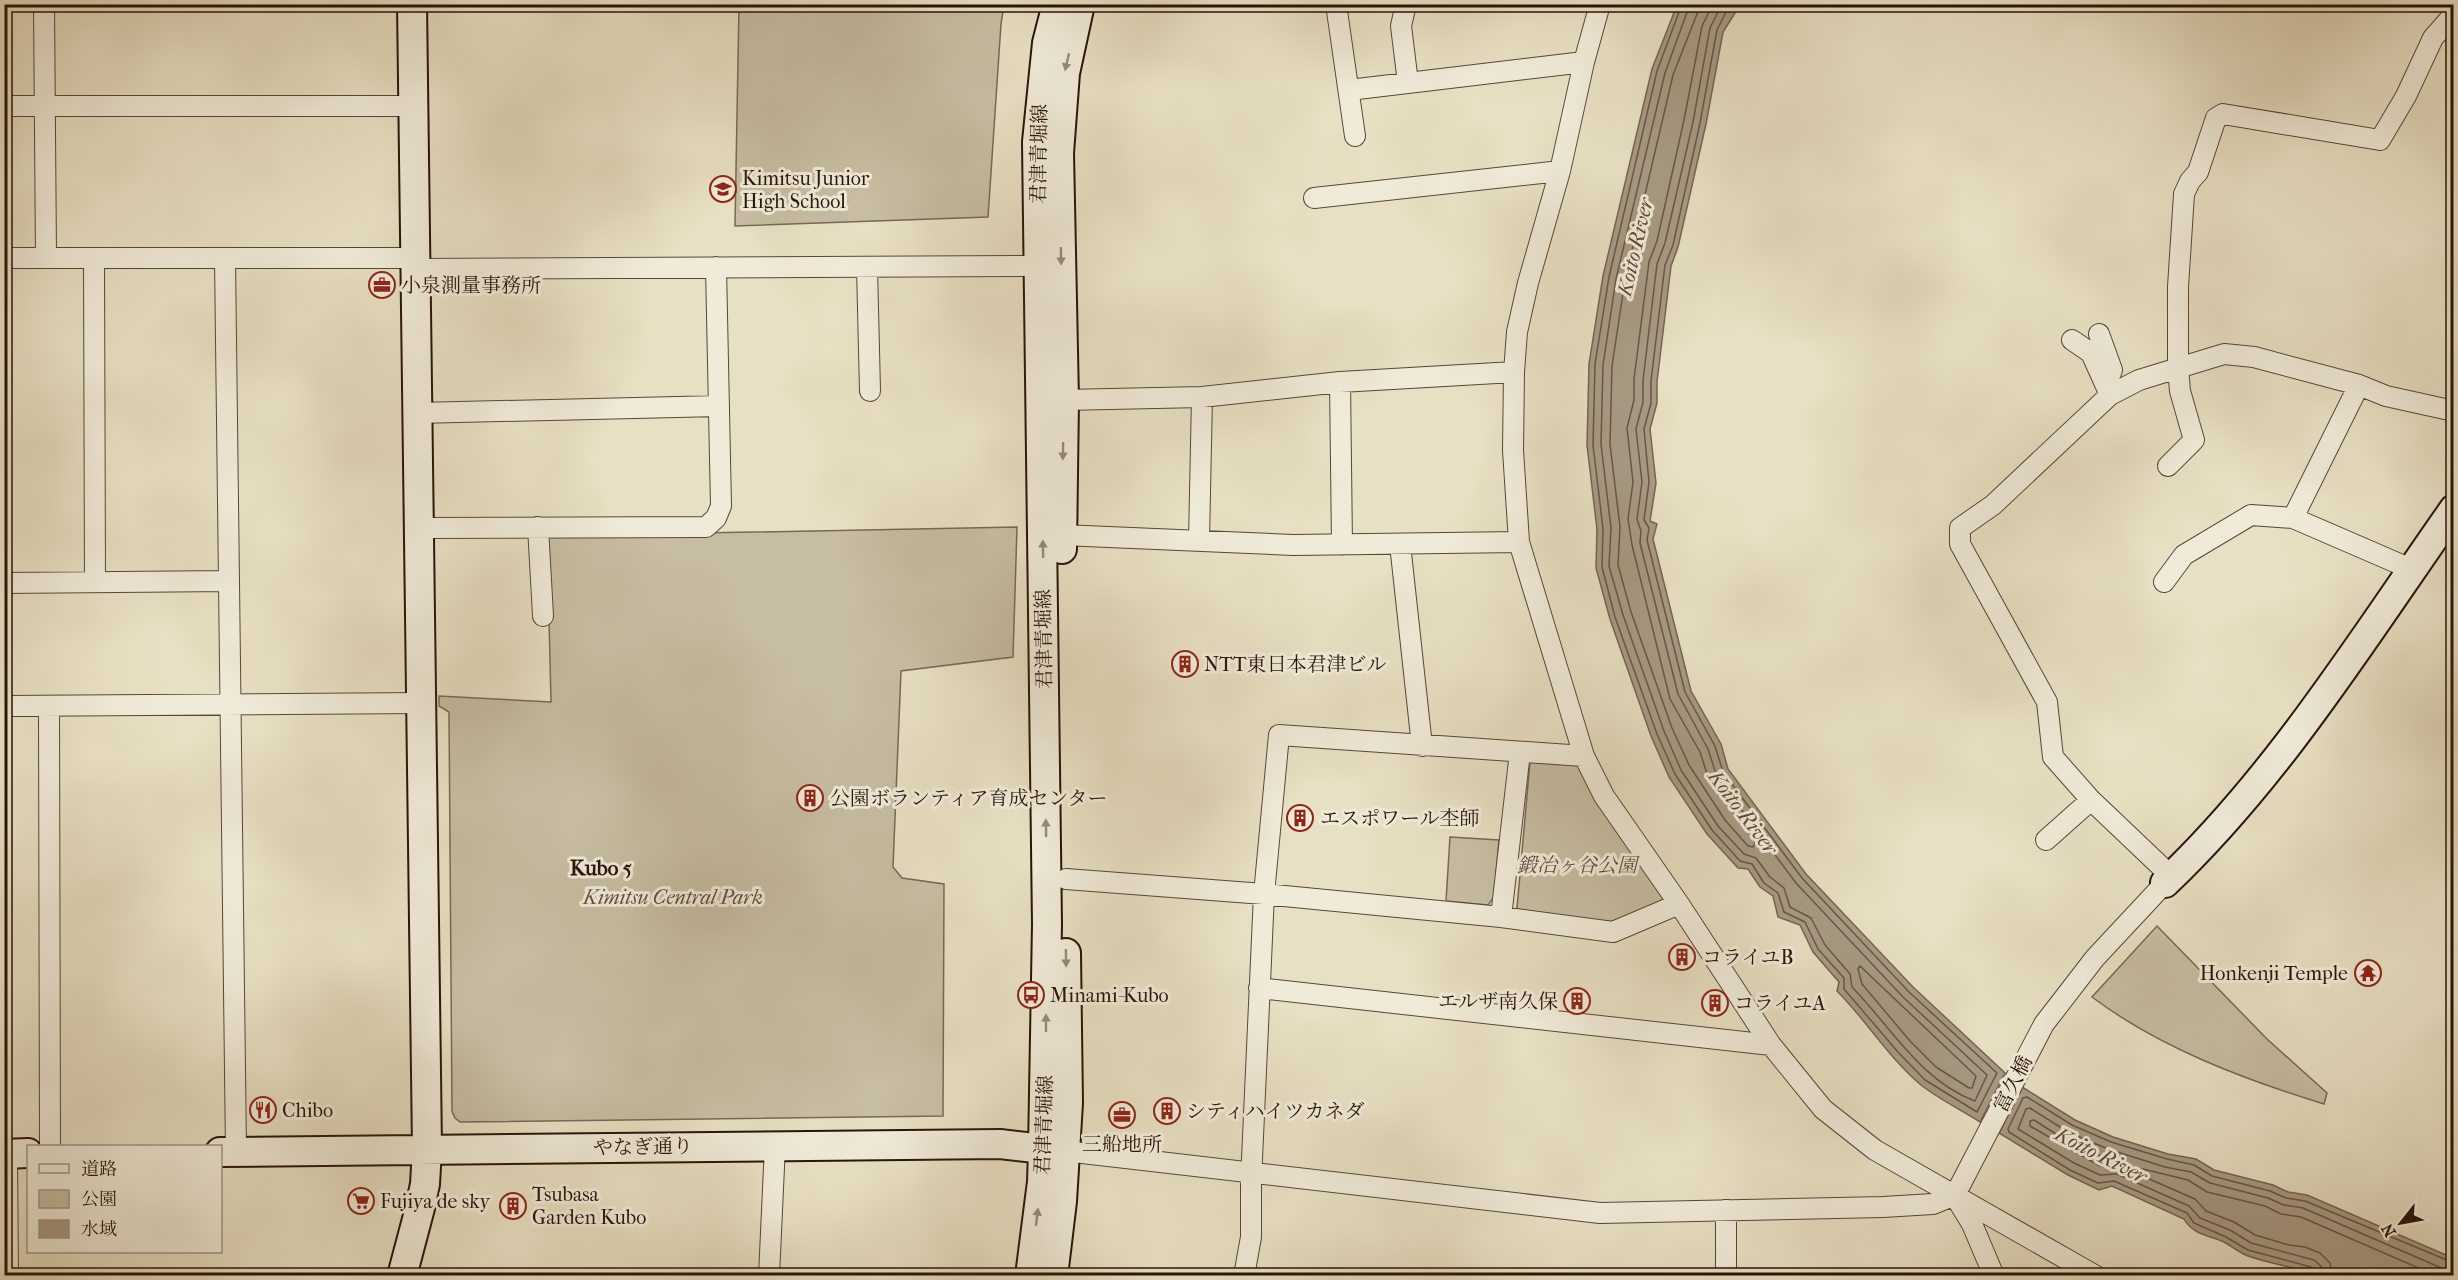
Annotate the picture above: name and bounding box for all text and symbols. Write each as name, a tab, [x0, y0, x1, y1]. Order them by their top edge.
one-way arrow	[1062, 52, 1072, 71]
street label: 君津青堀線	[1027, 104, 1051, 204]
place label: Kimitsu Junior High School	[742, 167, 870, 213]
school or university icon: Kimitsu Junior High School	[708, 174, 738, 204]
water label: Koito River	[1612, 194, 1658, 300]
one-way arrow	[1056, 247, 1066, 266]
office icon: 小泉測量事務所	[367, 270, 397, 300]
place label: 小泉測量事務所	[401, 274, 541, 297]
one-way arrow	[1058, 442, 1068, 461]
one-way arrow	[1038, 539, 1048, 558]
street label: 君津青堀線	[1032, 589, 1056, 689]
building icon: NTT東日本君津ビル	[1170, 649, 1200, 679]
place label: NTT東日本君津ビル	[1204, 653, 1387, 676]
water label: Koito River	[1702, 763, 1784, 860]
building icon: 公園ボランティア育成センター	[795, 783, 825, 813]
place label: 公園ボランティア育成センター	[830, 787, 1108, 810]
building icon: エスポワール杢師	[1285, 803, 1315, 833]
place label: エスポワール杢師	[1320, 807, 1480, 830]
one-way arrow	[1041, 818, 1051, 837]
park label: 鍛冶ヶ谷公園	[1517, 854, 1640, 877]
district label: Kubo 5	[570, 856, 632, 880]
park label: Kimitsu Central Park	[581, 886, 763, 909]
building icon: コライユB	[1667, 942, 1697, 972]
place label: コライユB	[1702, 946, 1794, 969]
one-way arrow	[1061, 949, 1071, 968]
temple icon: Honkenji Temple	[2353, 958, 2383, 988]
place label: Honkenji Temple	[2200, 962, 2348, 985]
bus stop icon: Minami-Kubo	[1016, 980, 1046, 1010]
place label: Minami-Kubo	[1050, 984, 1169, 1007]
building icon: エルザ南久保	[1562, 986, 1592, 1016]
building icon: コライユA	[1700, 988, 1730, 1018]
place label: エルザ南久保	[1438, 990, 1558, 1013]
place label: コライユA	[1734, 992, 1827, 1015]
one-way arrow	[1041, 1013, 1051, 1032]
street label: 富久橋	[1989, 1052, 2037, 1116]
street label: 君津青堀線	[1031, 1075, 1057, 1175]
restaurant icon: Chibo	[248, 1095, 278, 1125]
building icon: シティハイツカネダ	[1152, 1096, 1182, 1126]
place label: Chibo	[282, 1099, 333, 1122]
office icon: 三船地所	[1107, 1100, 1137, 1130]
place label: シティハイツカネダ	[1186, 1100, 1364, 1123]
water label: Koito River	[2049, 1121, 2152, 1189]
place label: 三船地所	[1082, 1133, 1162, 1156]
street label: やなぎ通り	[593, 1135, 693, 1159]
legend	[27, 1145, 222, 1253]
text: 道路	[81, 1159, 117, 1180]
place label: Tsubasa Garden Kubo	[532, 1183, 646, 1229]
supermarket icon: Fujiya de sky	[346, 1186, 376, 1216]
text: 公園	[81, 1189, 117, 1210]
place label: Fujiya de sky	[380, 1190, 491, 1213]
building icon: Tsubasa Garden Kubo	[498, 1191, 528, 1221]
north arrow	[2371, 1193, 2431, 1253]
one-way arrow	[1032, 1208, 1042, 1227]
text: 水域	[81, 1219, 117, 1240]
text: N	[2377, 1220, 2400, 1241]

